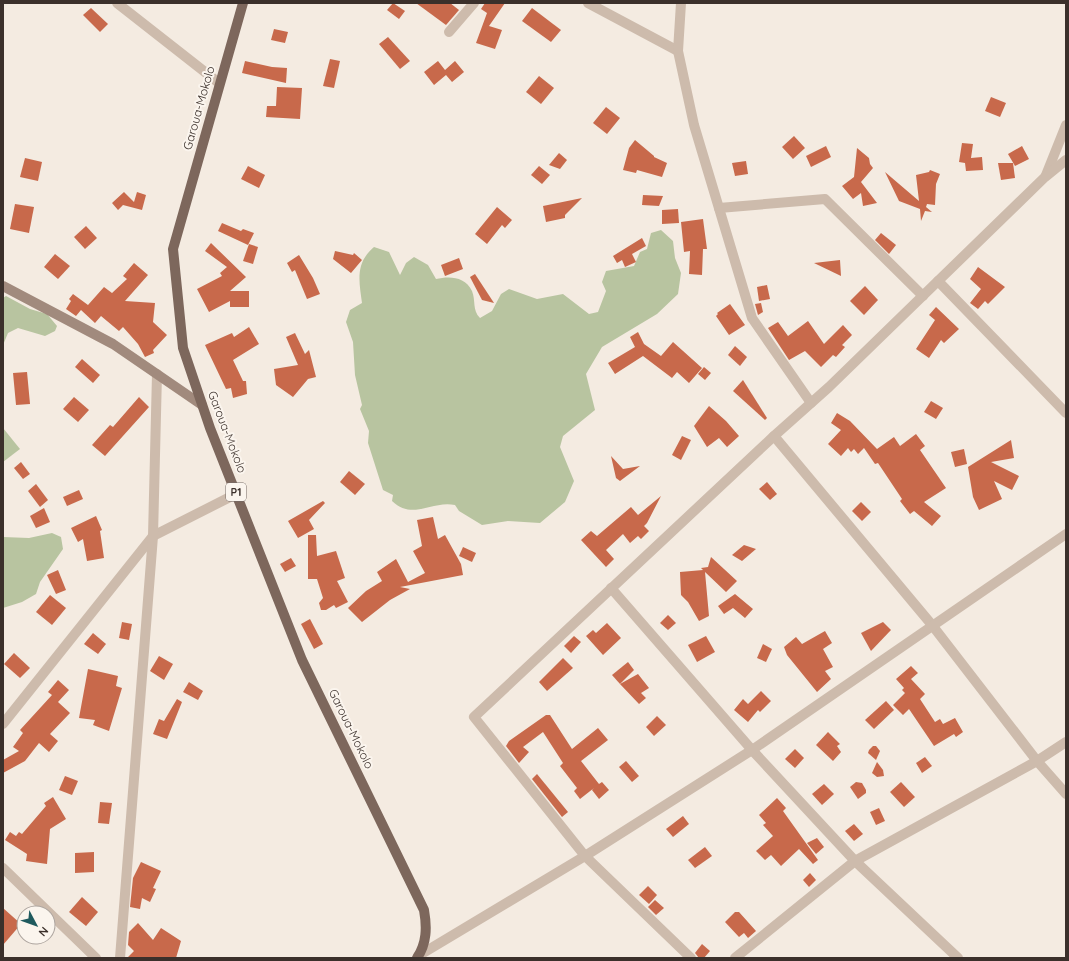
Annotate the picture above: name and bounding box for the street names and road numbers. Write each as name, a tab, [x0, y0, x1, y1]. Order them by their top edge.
street label: Garoua-Mokolo	[179, 64, 218, 152]
street label: Garoua-Mokolo	[205, 389, 250, 475]
road number: P1	[226, 483, 246, 501]
street label: Garoua-Mokolo	[326, 687, 377, 771]

